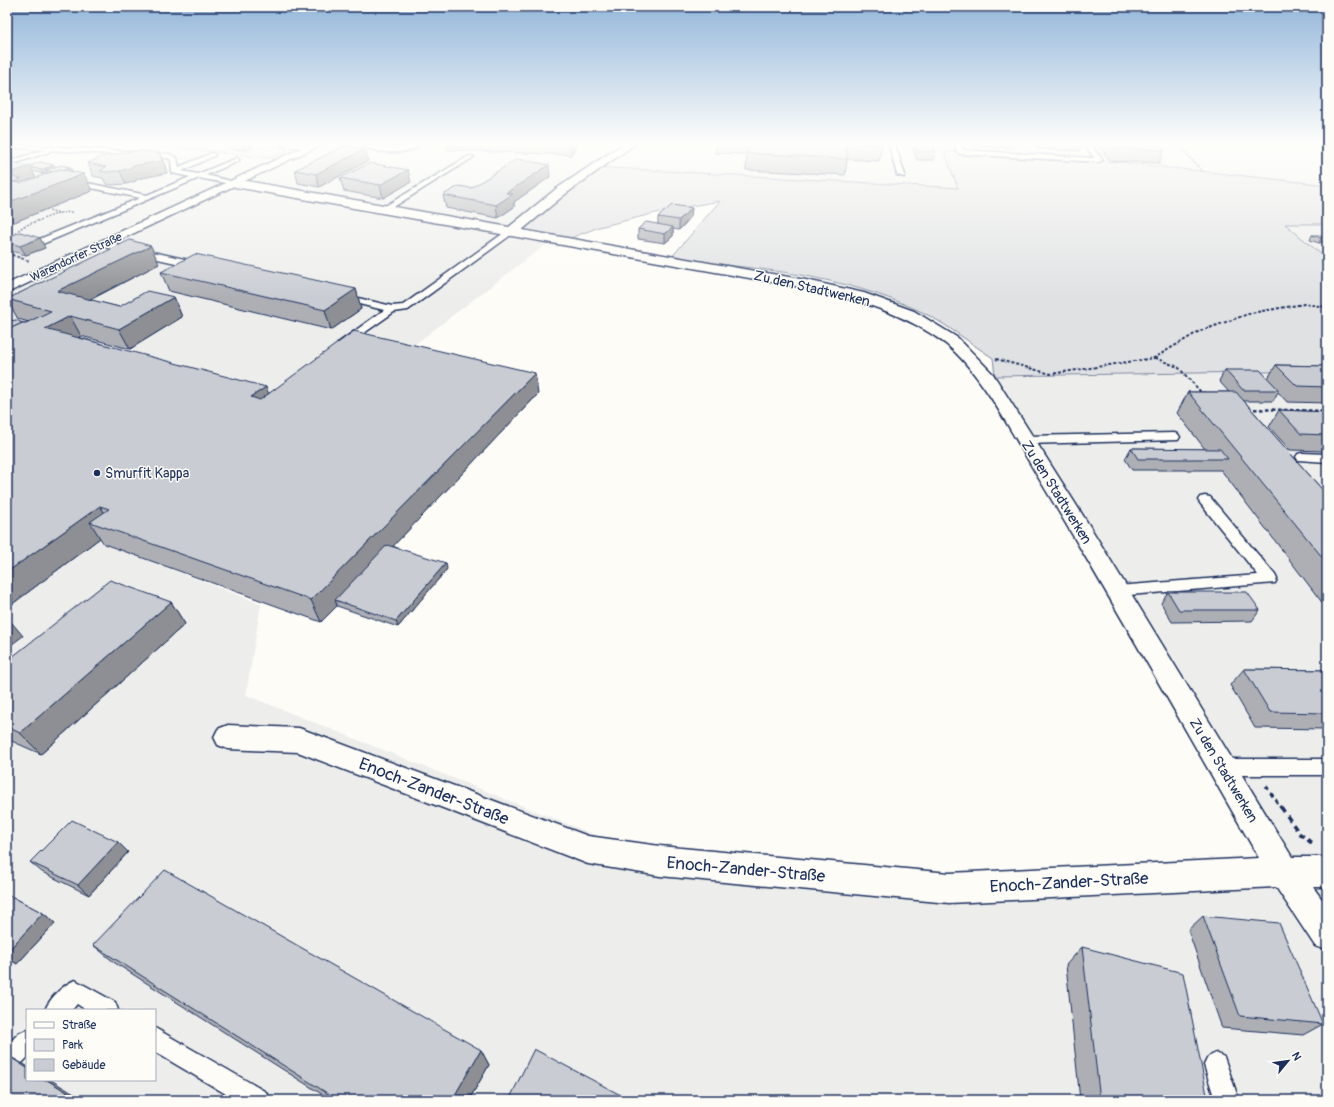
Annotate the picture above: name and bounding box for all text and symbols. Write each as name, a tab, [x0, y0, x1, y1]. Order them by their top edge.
street label: Warendorfer Straße	[28, 230, 125, 285]
street label: Zu den Stadtwerken	[752, 267, 872, 310]
street label: Zu den Stadtwerken	[1018, 437, 1095, 547]
place label: Smurfit Kappa	[105, 465, 189, 482]
marker: Smurfit Kappa	[92, 468, 102, 478]
street label: Zu den Stadtwerken	[1186, 715, 1261, 826]
street label: Enoch-Zander-Straße	[356, 753, 512, 830]
street label: Enoch-Zander-Straße	[666, 852, 827, 887]
street label: Enoch-Zander-Straße	[989, 868, 1150, 897]
legend	[26, 1009, 156, 1081]
text: Straße	[62, 1018, 96, 1033]
text: Park	[62, 1038, 83, 1053]
north arrow	[1268, 1041, 1308, 1081]
text: N	[1289, 1050, 1304, 1063]
text: Gebäude	[62, 1058, 106, 1073]

